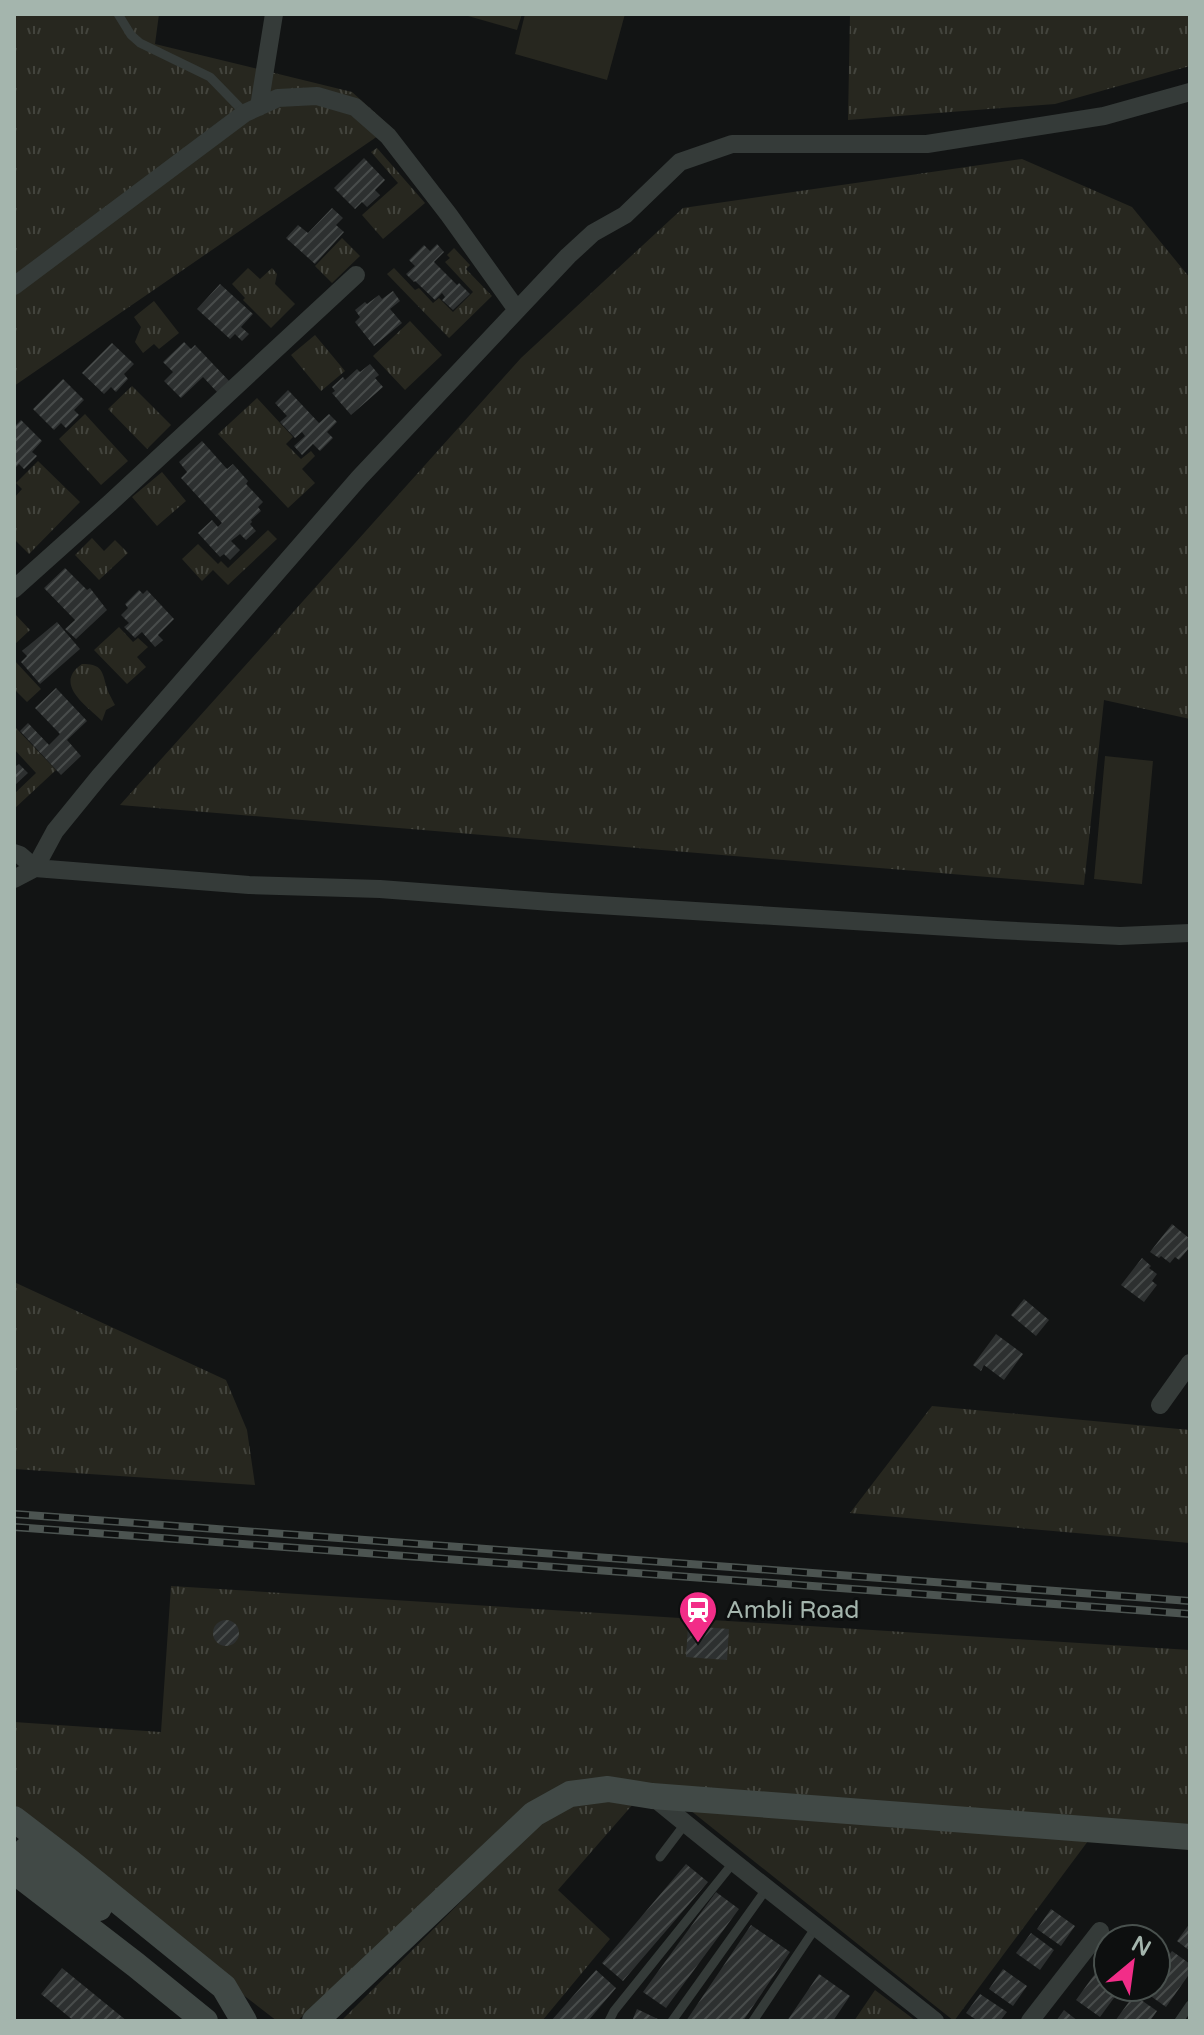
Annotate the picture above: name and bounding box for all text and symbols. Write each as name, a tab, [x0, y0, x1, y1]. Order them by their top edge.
station icon: Ambli Road	[677, 1589, 719, 1644]
place label: Ambli Road	[726, 1596, 859, 1625]
north arrow	[1092, 1923, 1172, 2003]
text: N	[1127, 1931, 1155, 1962]

